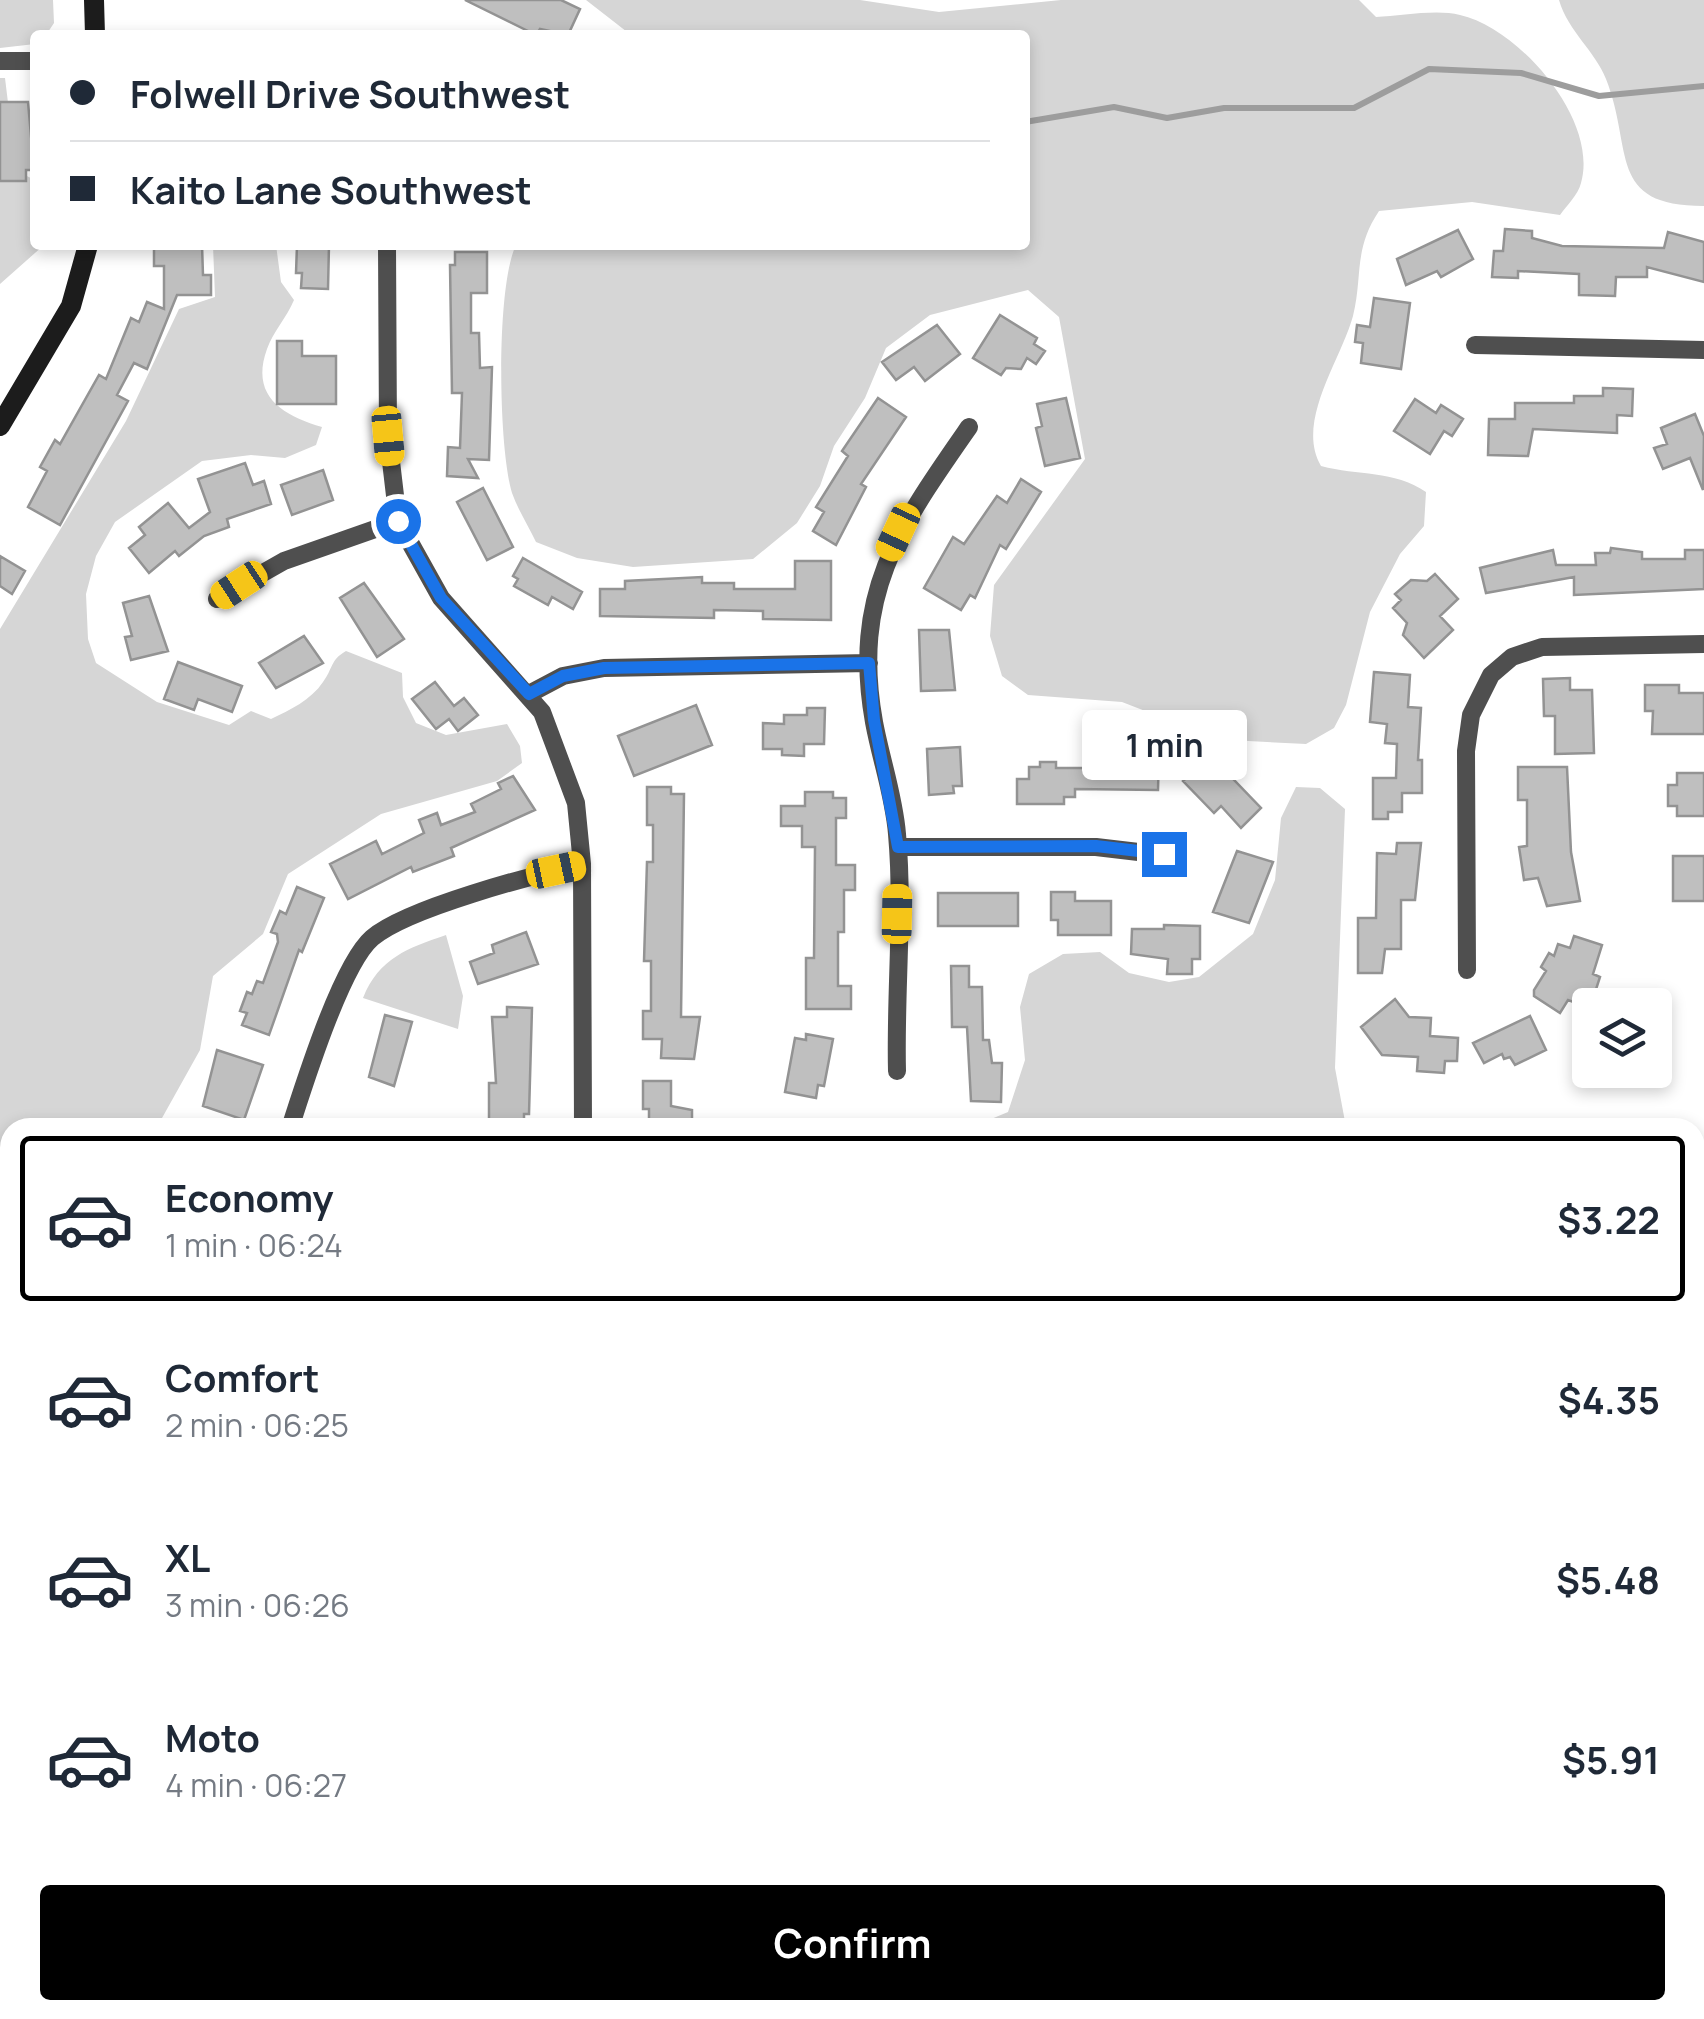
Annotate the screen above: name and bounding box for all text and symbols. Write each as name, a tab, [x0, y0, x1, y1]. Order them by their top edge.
text: Folwell Drive Southwest	[130, 67, 570, 119]
text: Kaito Lane Southwest	[130, 163, 532, 215]
car	[370, 405, 406, 467]
car	[872, 498, 924, 566]
route start	[376, 499, 421, 544]
car	[206, 556, 272, 614]
callout: 1 min	[1082, 709, 1246, 779]
text: 1 min	[1125, 723, 1204, 767]
route end	[1142, 832, 1187, 877]
car	[524, 849, 588, 891]
car	[881, 884, 913, 944]
map controls	[1572, 988, 1672, 1088]
button: layers	[1572, 988, 1672, 1088]
text: Economy	[165, 1171, 334, 1223]
icon: car	[45, 1174, 135, 1264]
text: $3.22	[1557, 1193, 1660, 1245]
text: 1 min · 06:24	[165, 1223, 343, 1267]
text: Comfort	[165, 1351, 319, 1403]
icon: car	[45, 1354, 135, 1444]
text: $4.35	[1558, 1373, 1660, 1425]
text: 2 min · 06:25	[165, 1403, 349, 1447]
text: XL	[165, 1531, 210, 1583]
icon: car	[45, 1534, 135, 1624]
text: $5.48	[1556, 1553, 1660, 1605]
text: 3 min · 06:26	[165, 1583, 350, 1627]
text: Moto	[165, 1711, 260, 1763]
icon: car	[45, 1714, 135, 1804]
text: $5.91	[1562, 1733, 1660, 1785]
text: 4 min · 06:27	[165, 1763, 347, 1807]
button: Confirm	[40, 1885, 1665, 2000]

